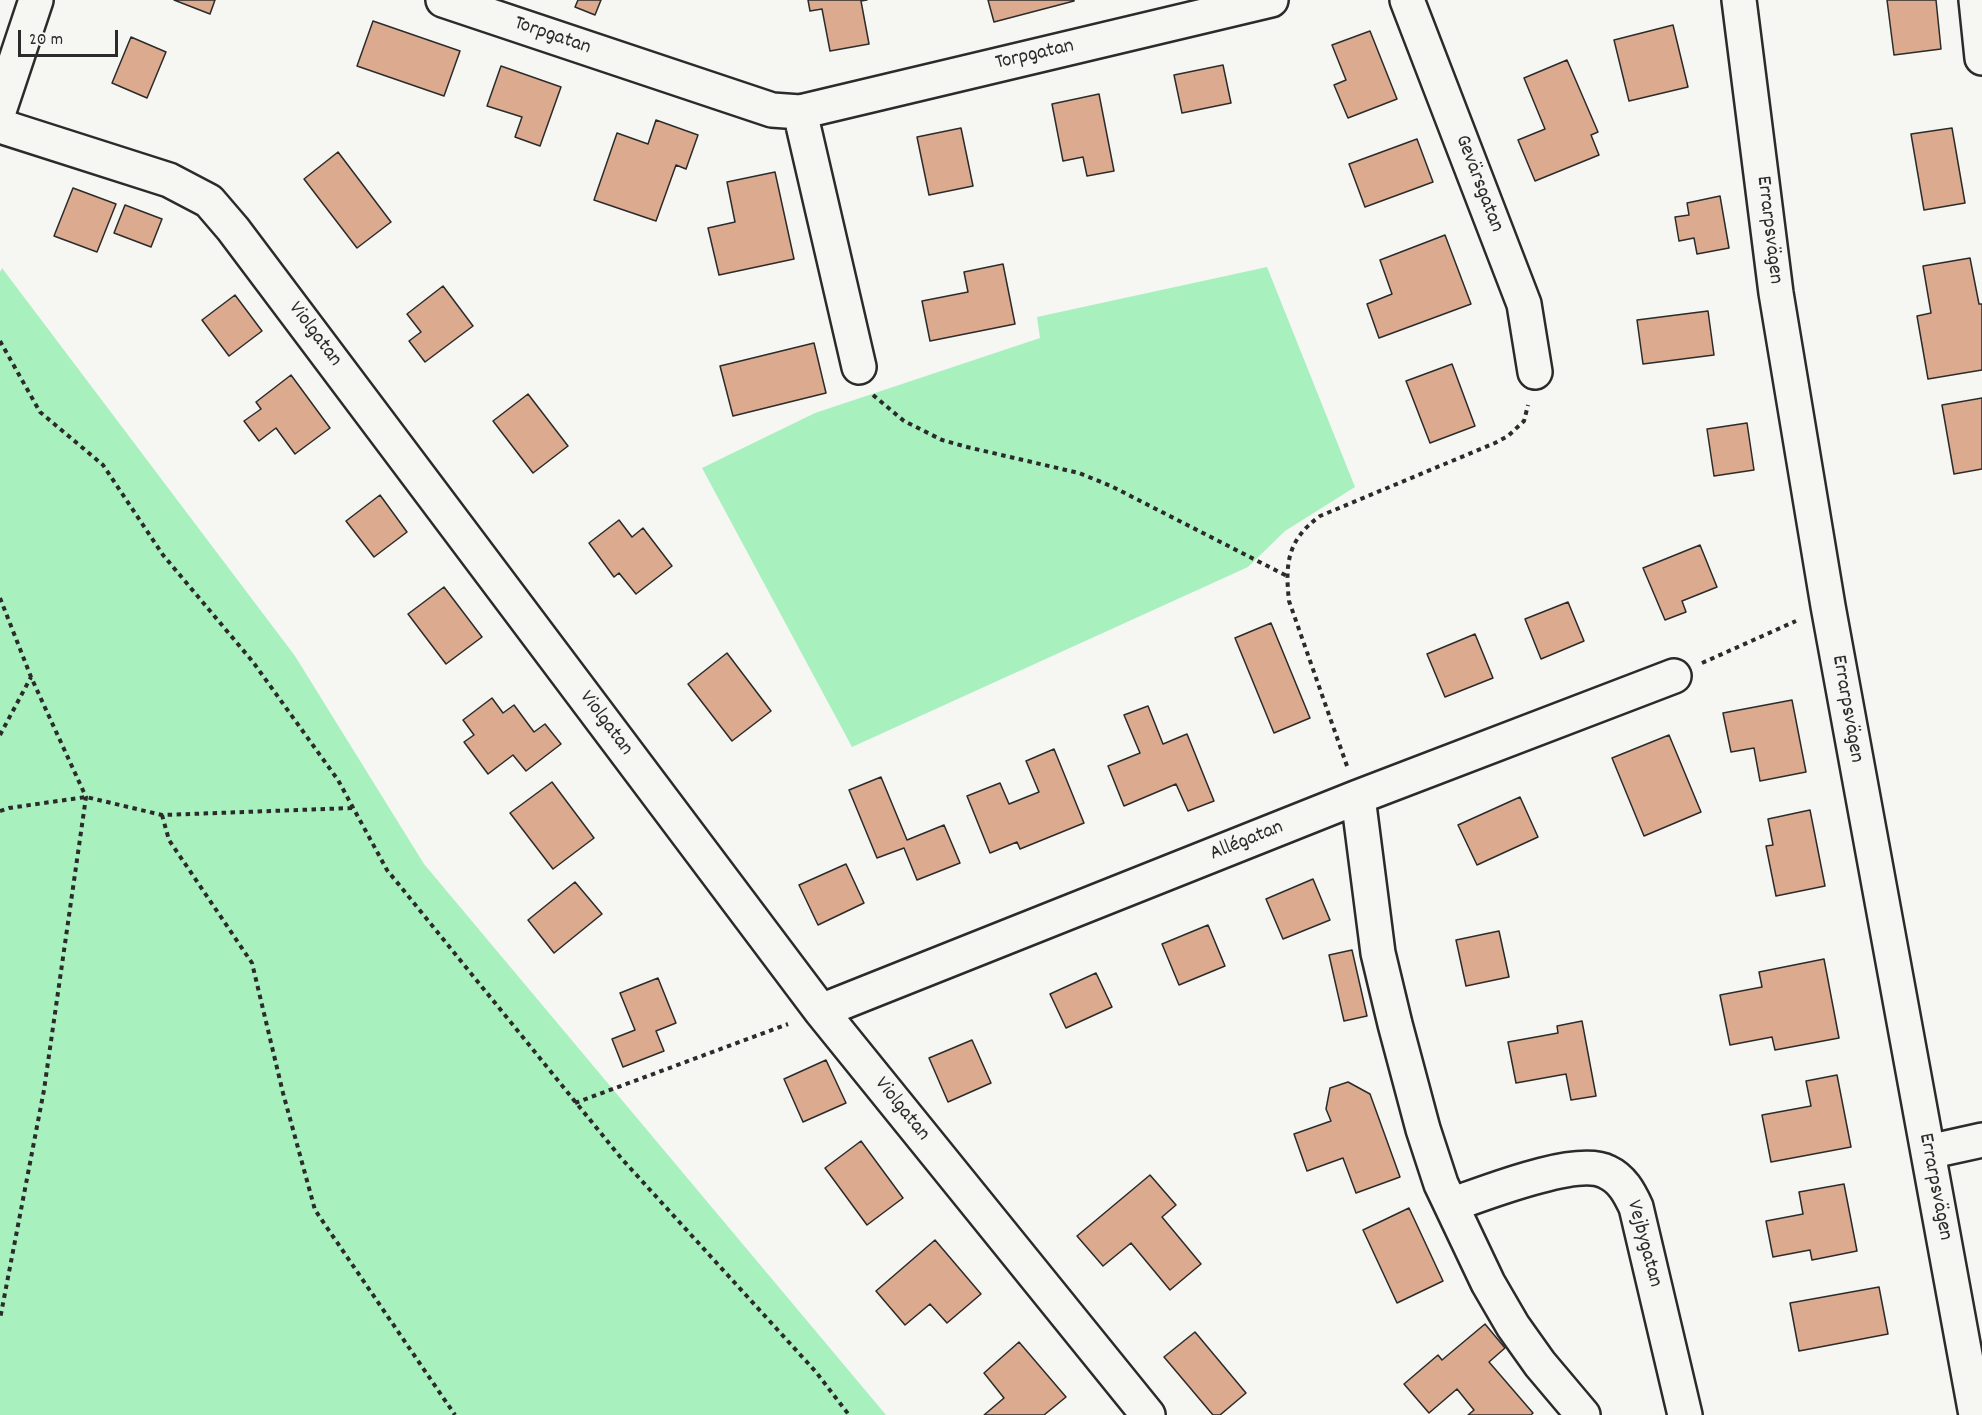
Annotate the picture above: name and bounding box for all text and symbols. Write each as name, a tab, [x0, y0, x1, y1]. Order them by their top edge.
street label: Torpgatan	[510, 12, 594, 62]
scale bar	[21, 18, 122, 56]
text: 20 m	[29, 28, 63, 53]
street label: Torpgatan	[993, 35, 1077, 77]
street label: Gevärsgatan	[1448, 132, 1508, 236]
street label: Errarpsvägen	[1749, 175, 1787, 285]
street label: Violgatan	[281, 298, 347, 372]
street label: Errarpsvägen	[1824, 653, 1868, 765]
street label: Violgatan	[572, 687, 638, 761]
street label: Allégatan	[1207, 816, 1287, 868]
street label: Violgatan	[868, 1073, 934, 1147]
street label: Errarpsvägen	[1911, 1131, 1957, 1243]
street label: Vejbygatan	[1619, 1198, 1667, 1290]

